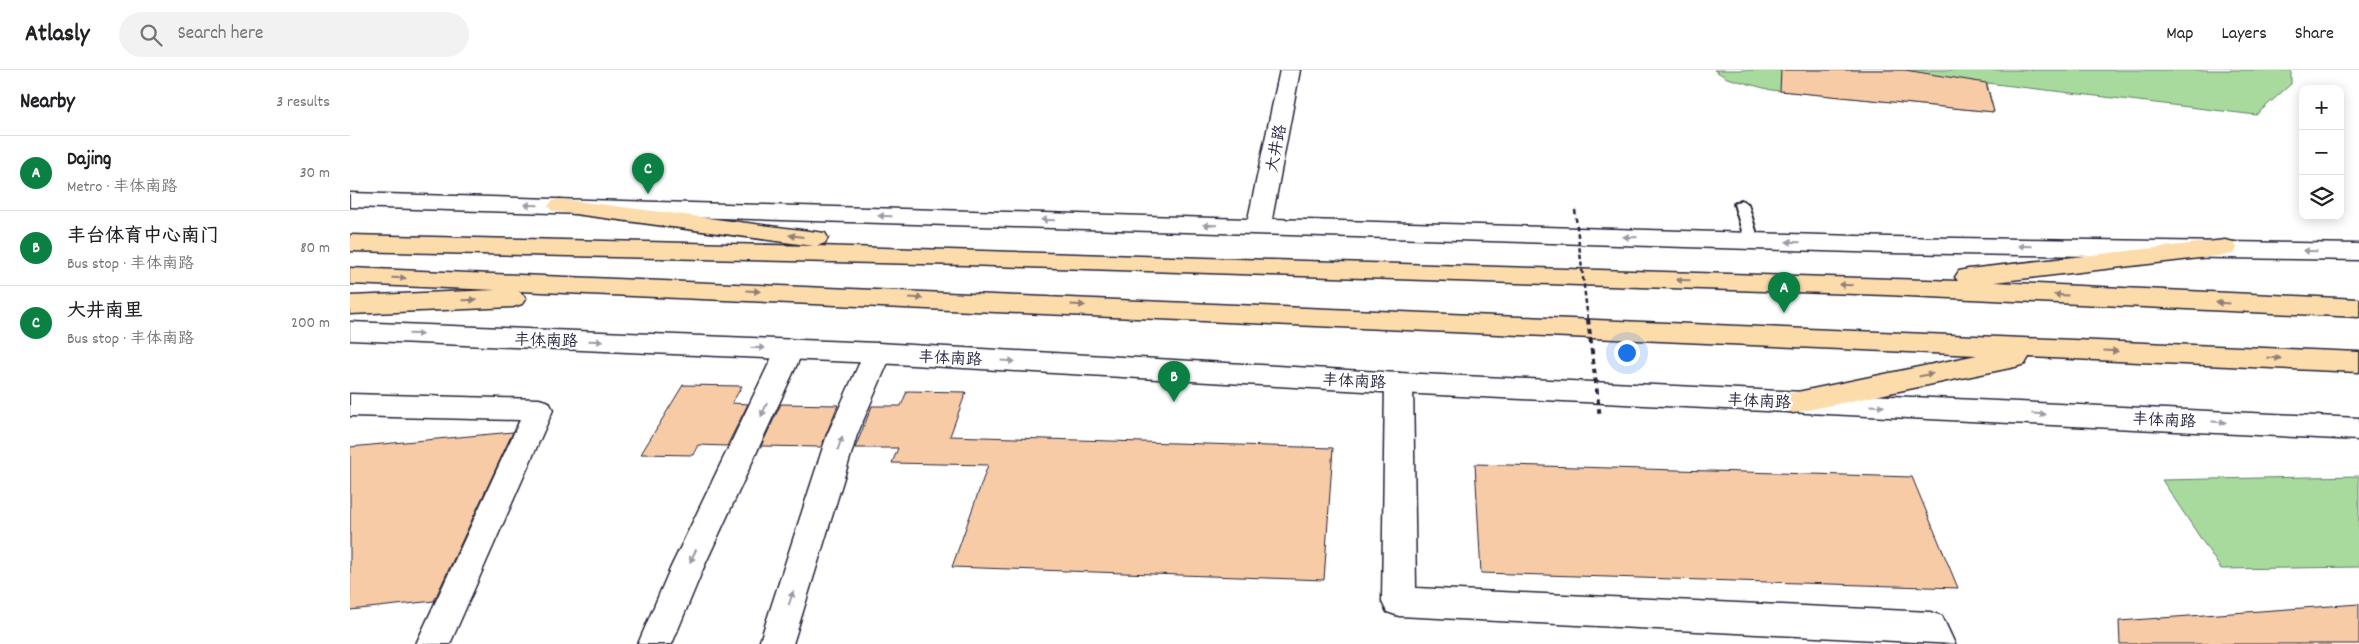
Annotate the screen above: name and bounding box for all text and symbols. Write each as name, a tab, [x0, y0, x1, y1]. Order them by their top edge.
search box	[119, 12, 469, 57]
text: Atlasly	[25, 18, 89, 52]
icon: search	[137, 21, 165, 49]
text: Search here	[177, 21, 263, 48]
text: Map	[2166, 22, 2193, 47]
text: Layers	[2221, 22, 2267, 47]
text: Share	[2295, 22, 2334, 47]
map controls	[2299, 85, 2344, 220]
button: +	[2299, 85, 2344, 130]
text: Nearby	[20, 88, 75, 118]
text: 3 results	[276, 91, 330, 114]
street label: 大井路	[1262, 123, 1293, 174]
button: −	[2299, 130, 2344, 175]
text: Dajing	[67, 147, 111, 174]
pin: C	[632, 153, 664, 194]
text: A	[32, 162, 40, 185]
text: 30 m	[300, 162, 330, 185]
button: layers	[2299, 175, 2344, 220]
text: Metro · 丰体南路	[67, 176, 177, 199]
one-way arrow	[522, 201, 538, 209]
one-way arrow	[877, 211, 893, 219]
one-way arrow	[1040, 216, 1056, 224]
one-way arrow	[1202, 221, 1218, 229]
text: 丰台体育中心南门	[67, 224, 219, 251]
one-way arrow	[788, 232, 804, 240]
one-way arrow	[1622, 233, 1638, 241]
text: B	[32, 237, 40, 260]
text: 80 m	[300, 237, 330, 260]
one-way arrow	[1785, 238, 1801, 246]
one-way arrow	[2017, 242, 2033, 250]
one-way arrow	[2302, 247, 2318, 255]
text: Bus stop · 丰体南路	[67, 253, 194, 276]
pin: A	[1768, 272, 1800, 313]
one-way arrow	[391, 274, 407, 282]
one-way arrow	[1675, 275, 1691, 283]
one-way arrow	[1838, 281, 1854, 289]
one-way arrow	[746, 288, 762, 296]
one-way arrow	[2052, 290, 2068, 298]
one-way arrow	[908, 295, 924, 303]
one-way arrow	[461, 296, 477, 304]
text: 大井南里	[67, 299, 143, 326]
one-way arrow	[2215, 299, 2231, 307]
one-way arrow	[1070, 302, 1086, 310]
text: C	[32, 312, 40, 335]
text: 200 m	[291, 312, 330, 335]
text: Bus stop · 丰体南路	[67, 328, 194, 351]
street label: 丰体南路	[514, 329, 578, 354]
one-way arrow	[408, 330, 424, 338]
one-way arrow	[588, 338, 604, 346]
your location	[1614, 340, 1640, 366]
one-way arrow	[751, 345, 767, 353]
street label: 丰体南路	[917, 346, 982, 373]
one-way arrow	[2104, 347, 2120, 355]
one-way arrow	[2266, 354, 2282, 362]
one-way arrow	[1000, 357, 1016, 365]
pin: B	[1158, 361, 1190, 402]
street label: 丰体南路	[1321, 369, 1386, 396]
one-way arrow	[1919, 370, 1935, 378]
street label: 丰体南路	[1726, 389, 1791, 416]
one-way arrow	[1869, 402, 1885, 410]
one-way arrow	[759, 403, 767, 417]
street label: 丰体南路	[2131, 408, 2196, 435]
one-way arrow	[2031, 410, 2047, 418]
one-way arrow	[2211, 418, 2227, 426]
one-way arrow	[837, 435, 844, 450]
one-way arrow	[689, 549, 697, 564]
one-way arrow	[787, 590, 795, 605]

